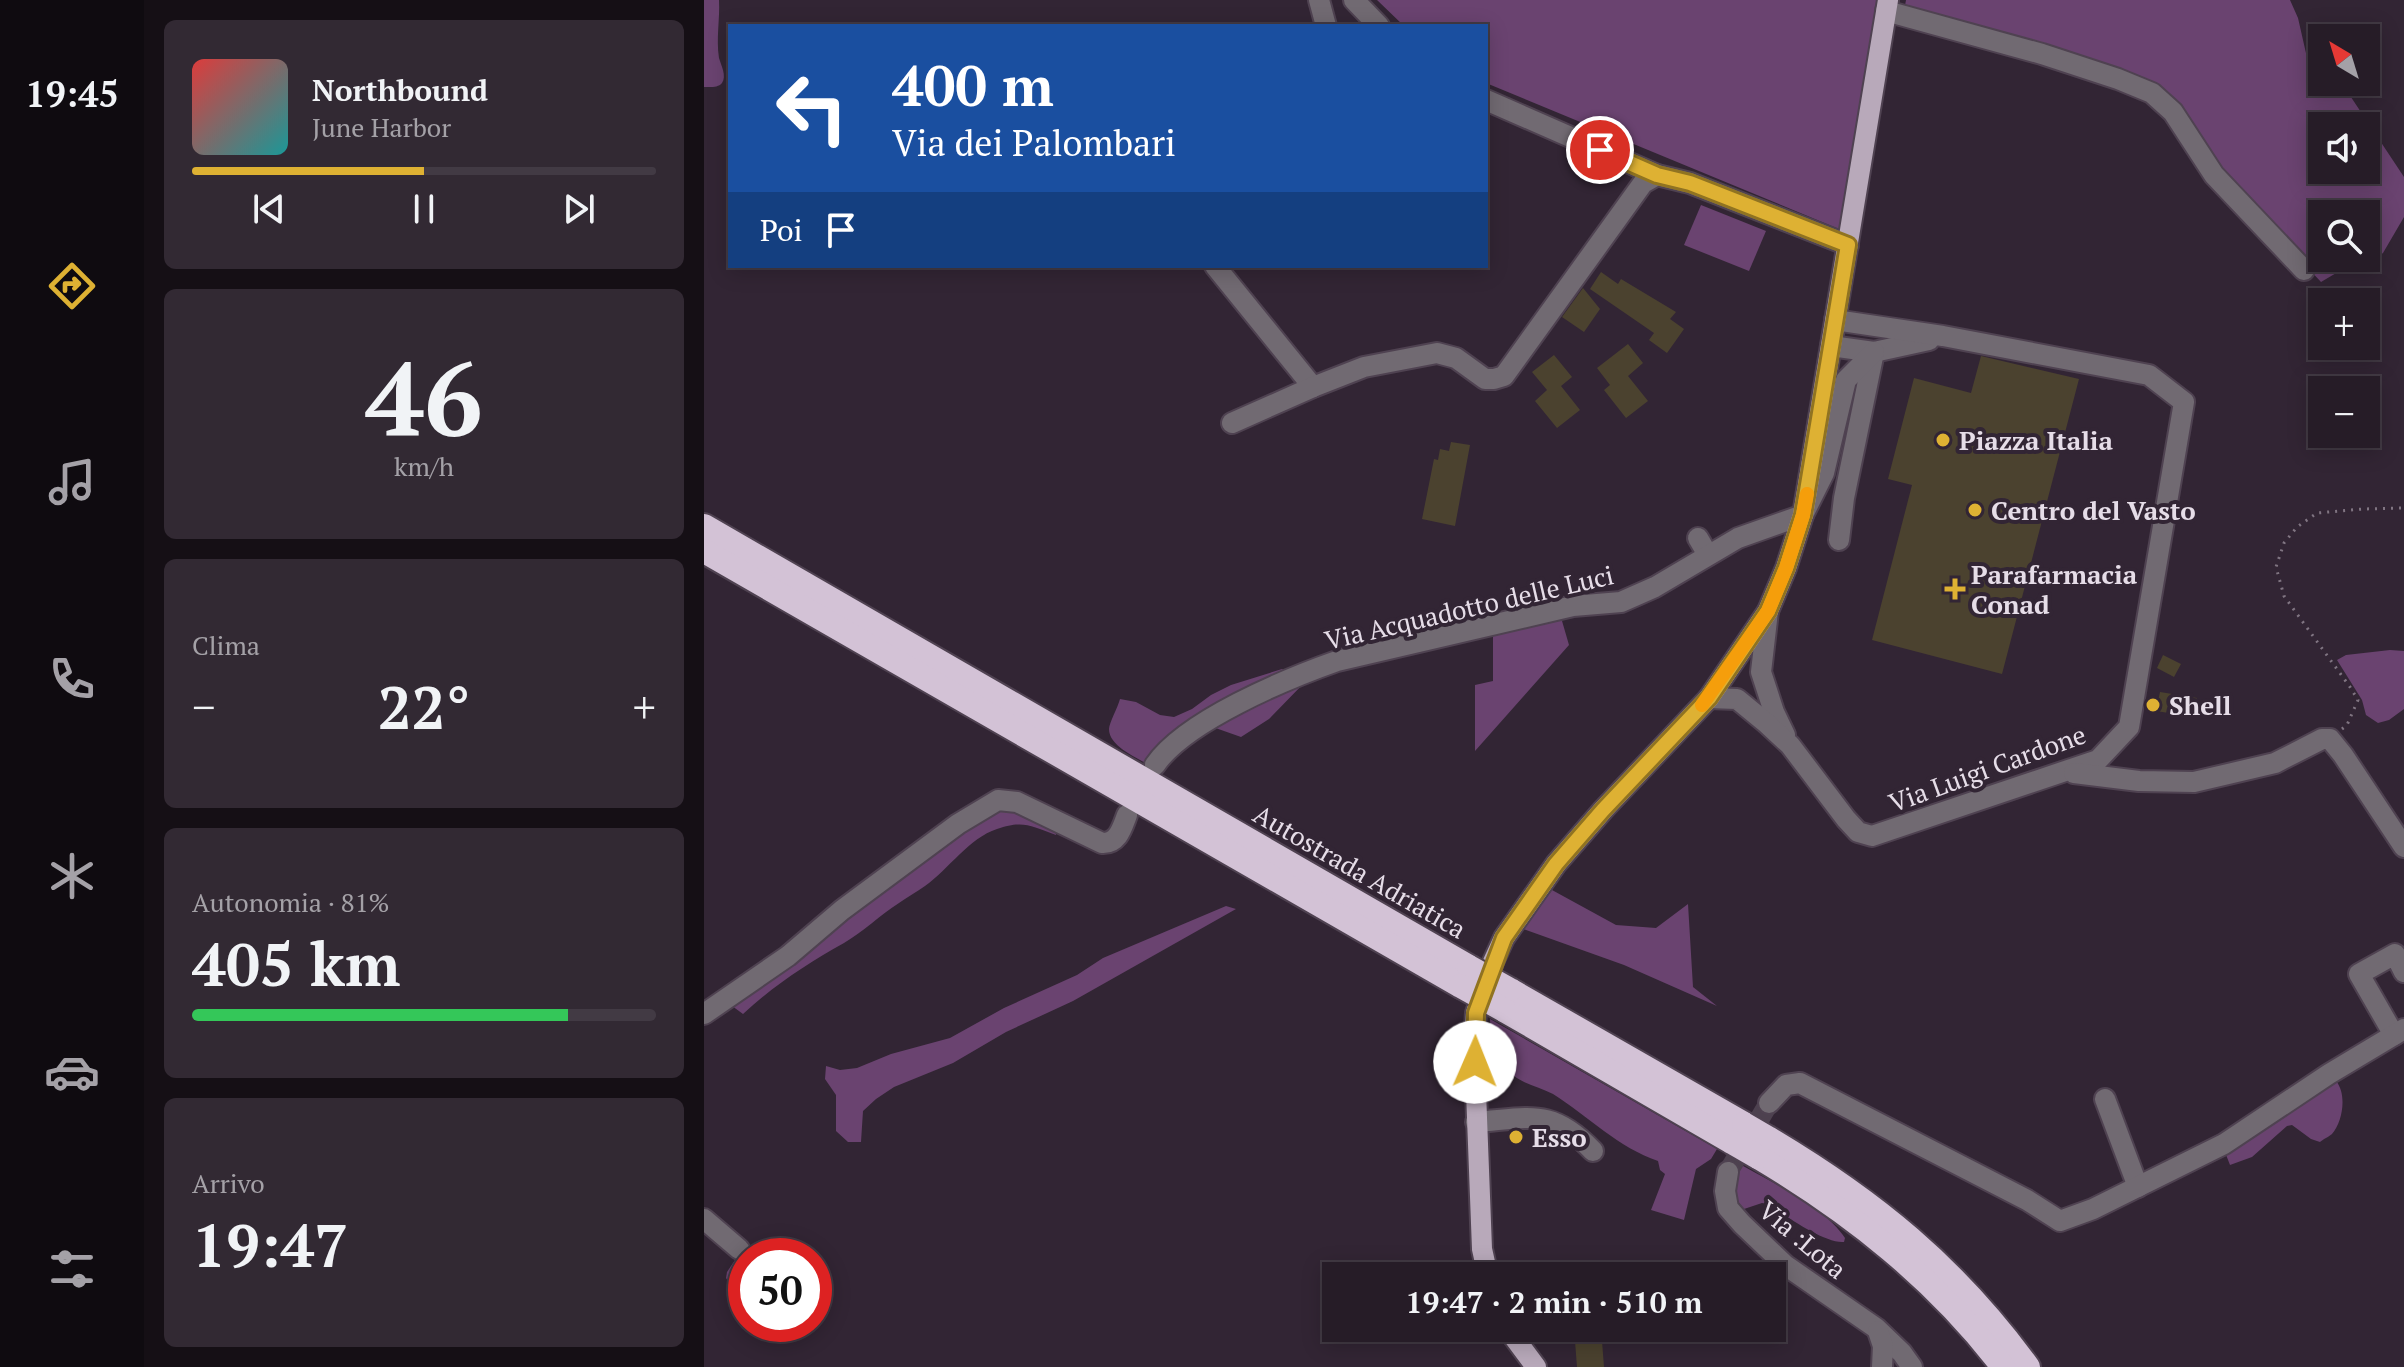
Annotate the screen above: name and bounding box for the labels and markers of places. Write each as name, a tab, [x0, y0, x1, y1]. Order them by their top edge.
pin	[1566, 116, 1634, 184]
place label: Piazza Italia	[1959, 423, 2113, 457]
marker: Piazza Italia	[1934, 431, 1952, 449]
place label: Centro del Vasto	[1991, 493, 2196, 527]
marker: Centro del Vasto	[1966, 501, 1984, 519]
place label: Parafarmacia Conad	[1971, 557, 2138, 621]
marker: Parafarmacia Conad	[1946, 580, 1964, 598]
place label: Shell	[2169, 688, 2231, 722]
marker: Shell	[2144, 696, 2162, 714]
place label: Esso	[1532, 1120, 1587, 1154]
marker: Esso	[1507, 1128, 1525, 1146]

